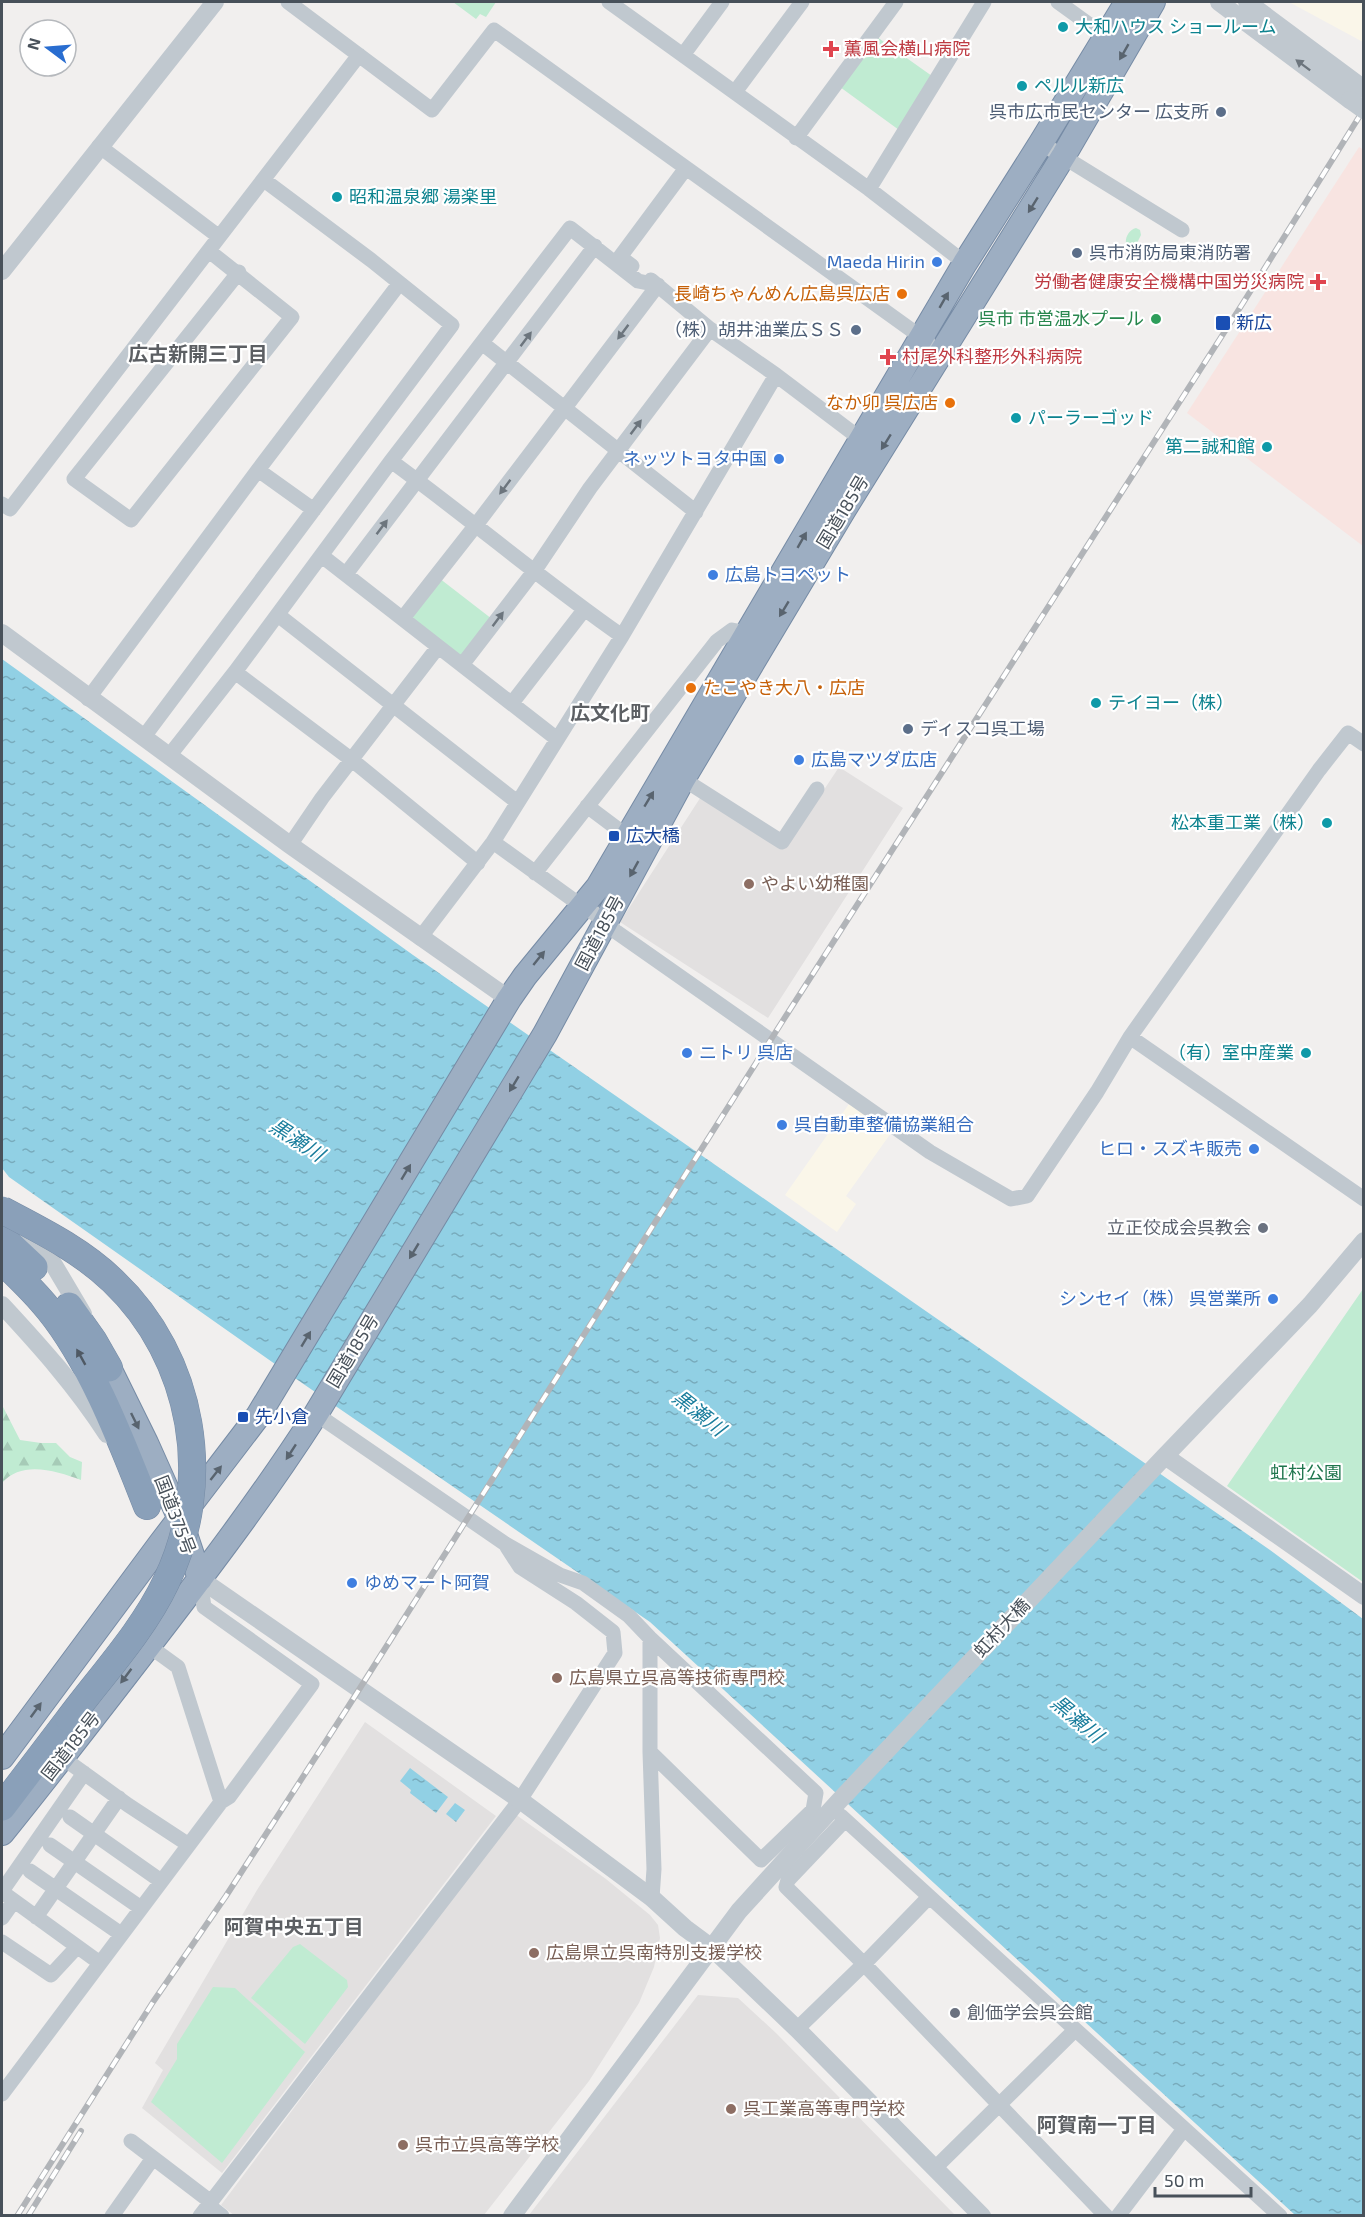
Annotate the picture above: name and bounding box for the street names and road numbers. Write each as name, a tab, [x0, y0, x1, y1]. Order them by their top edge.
street label: 国道185号	[812, 471, 873, 552]
street label: 国道185号	[570, 891, 628, 974]
street label: 国道185号	[322, 1310, 383, 1391]
street label: 国道375号	[151, 1472, 201, 1557]
street label: 虹村大橋	[969, 1593, 1034, 1661]
street label: 国道185号	[36, 1706, 104, 1784]

